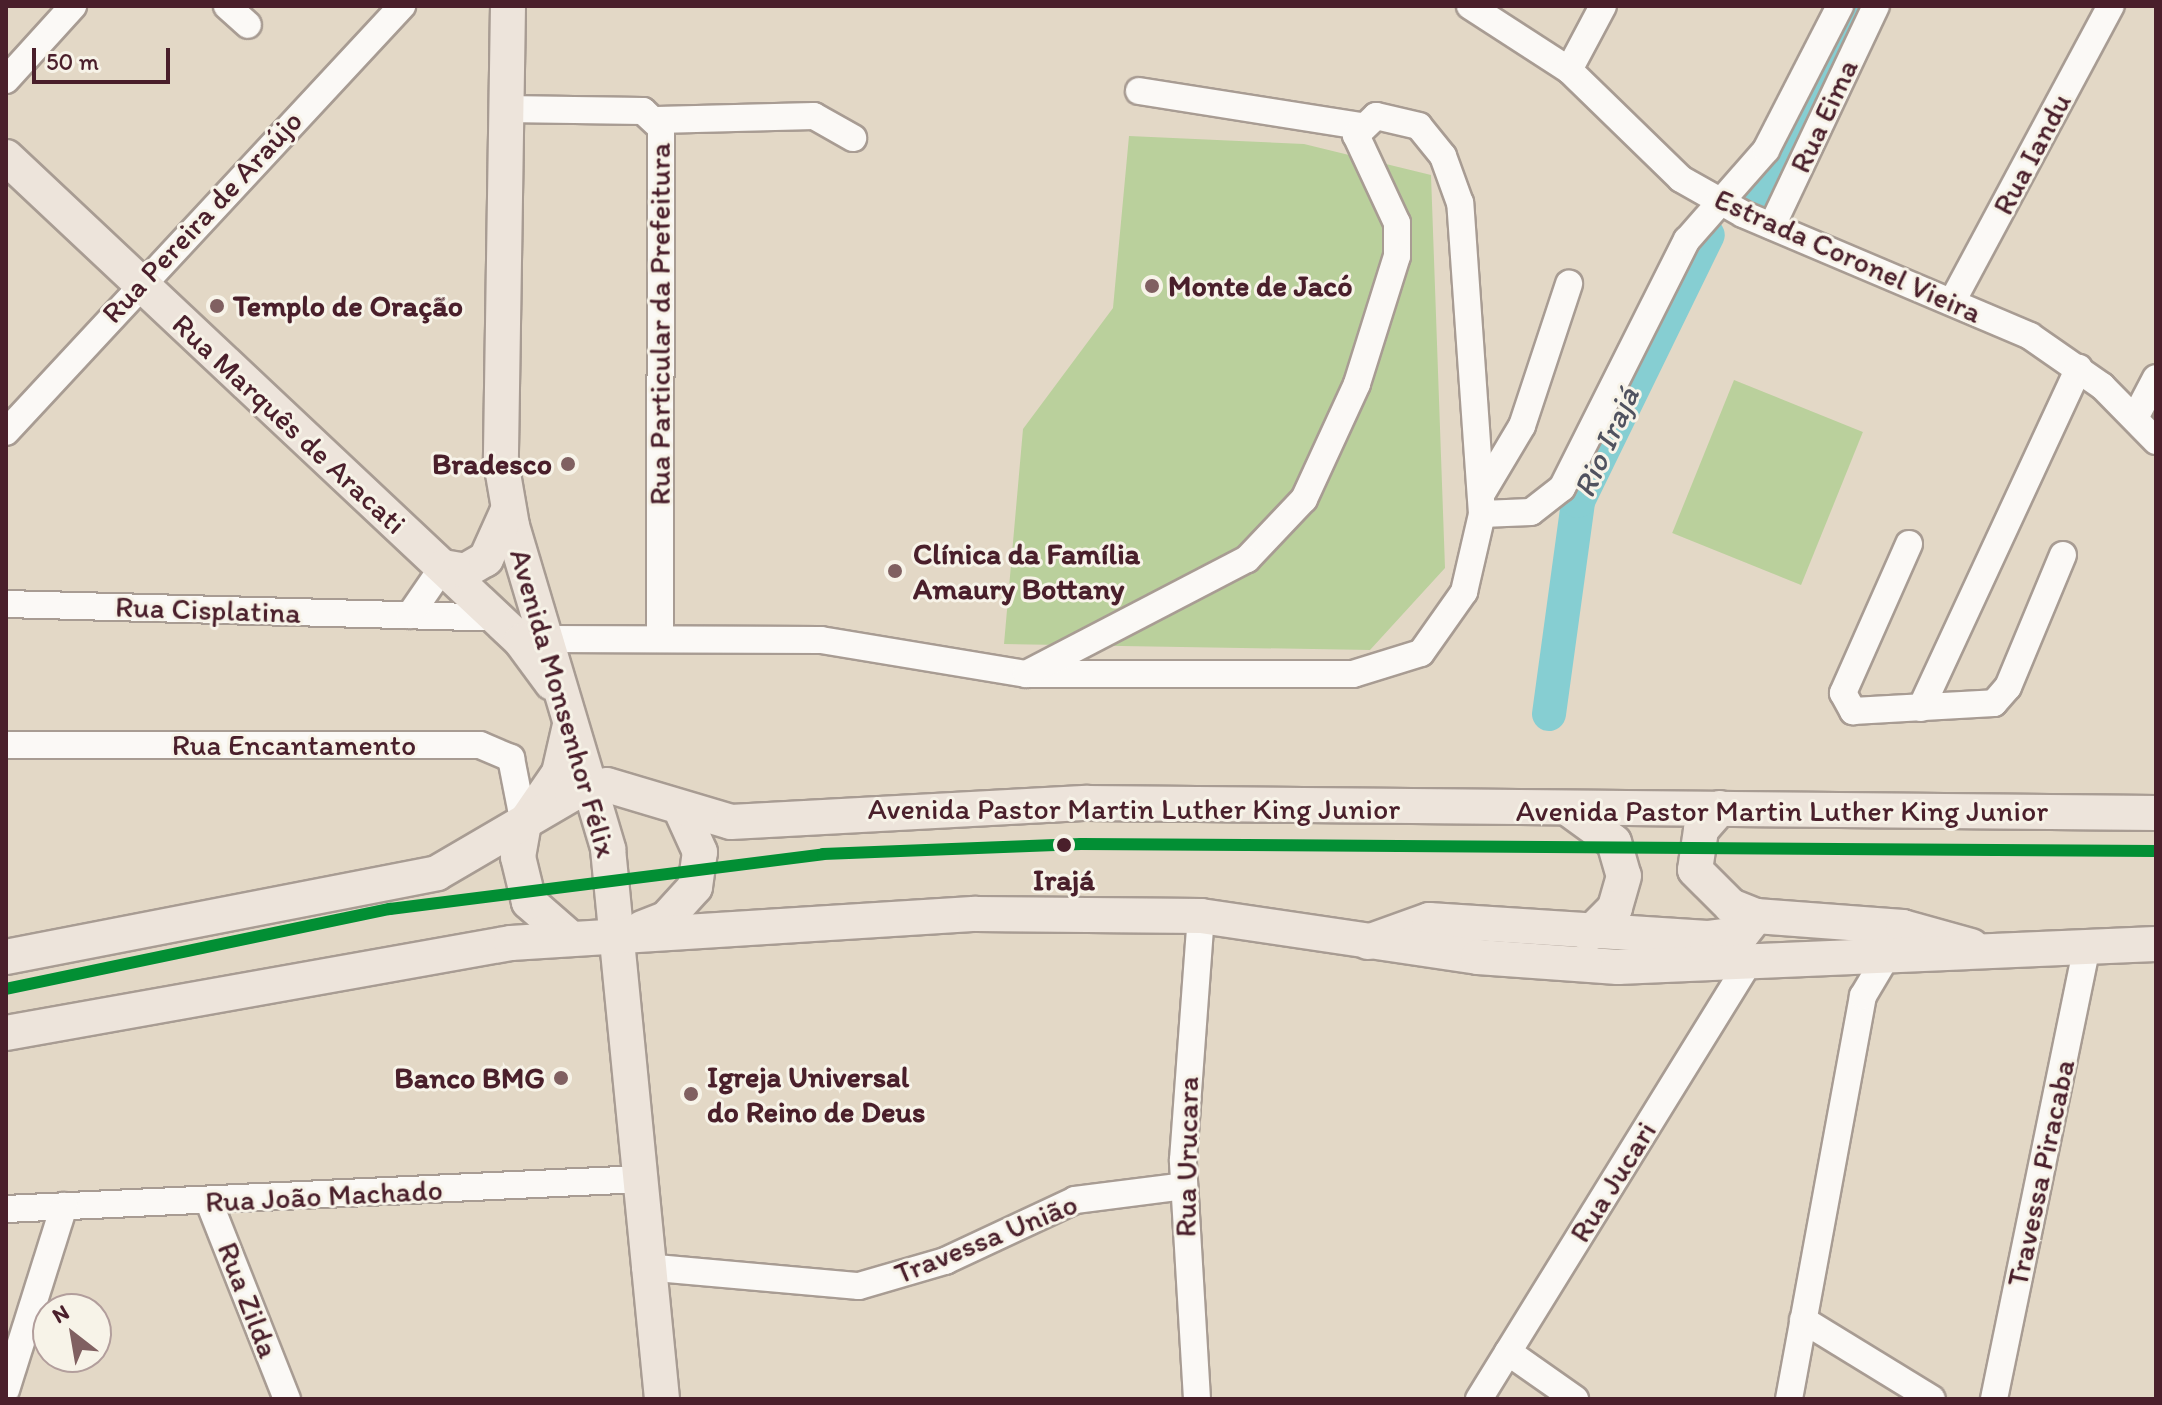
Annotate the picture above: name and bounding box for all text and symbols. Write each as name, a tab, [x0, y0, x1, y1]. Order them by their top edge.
scale bar	[36, 32, 174, 82]
text: 50 m	[46, 47, 99, 76]
street label: Rua Eima	[1782, 54, 1866, 178]
street label: Rua Iandu	[1985, 87, 2079, 221]
street label: Rua Pereira de Araújo	[94, 103, 310, 331]
street label: Rua Particular da Prefeitura	[642, 143, 678, 505]
street label: Estrada Coronel Vieira	[1709, 181, 1987, 331]
place label: Monte de Jacó	[1168, 268, 1353, 304]
marker: Monte de Jacó	[1143, 277, 1161, 295]
place label: Templo de Oração	[233, 288, 463, 324]
marker: Templo de Oração	[208, 297, 226, 315]
street label: Rua Marquês de Aracati	[165, 307, 413, 541]
water label: Rio Irajá	[1565, 381, 1647, 503]
place label: Bradesco	[432, 446, 552, 482]
marker: Bradesco	[559, 455, 577, 473]
place label: Clínica da Família Amaury Bottany	[913, 536, 1141, 606]
street label: Avenida Monsenhor Félix	[502, 545, 624, 861]
marker: Clínica da Família Amaury Bottany	[884, 560, 906, 582]
street label: Rua Cisplatina	[115, 589, 301, 631]
street label: Rua Encantamento	[172, 727, 416, 763]
street label: Avenida Pastor Martin Luther King Junior	[868, 791, 1400, 827]
street label: Avenida Pastor Martin Luther King Junior	[1516, 793, 2048, 829]
marker: Irajá	[1051, 832, 1077, 858]
place label: Irajá	[1033, 862, 1095, 898]
street label: Travessa Piracaba	[1999, 1056, 2083, 1290]
place label: Igreja Universal do Reino de Deus	[707, 1059, 926, 1130]
place label: Banco BMG	[393, 1060, 545, 1096]
marker: Banco BMG	[552, 1069, 570, 1087]
street label: Rua Urucara	[1168, 1076, 1206, 1238]
marker: Igreja Universal do Reino de Deus	[682, 1085, 700, 1103]
street label: Rua Jucari	[1562, 1115, 1664, 1249]
street label: Rua João Machado	[204, 1172, 444, 1220]
street label: Travessa União	[889, 1186, 1083, 1292]
street label: Rua Zilda	[210, 1237, 286, 1363]
north arrow	[32, 1293, 112, 1373]
text: N	[47, 1298, 74, 1329]

